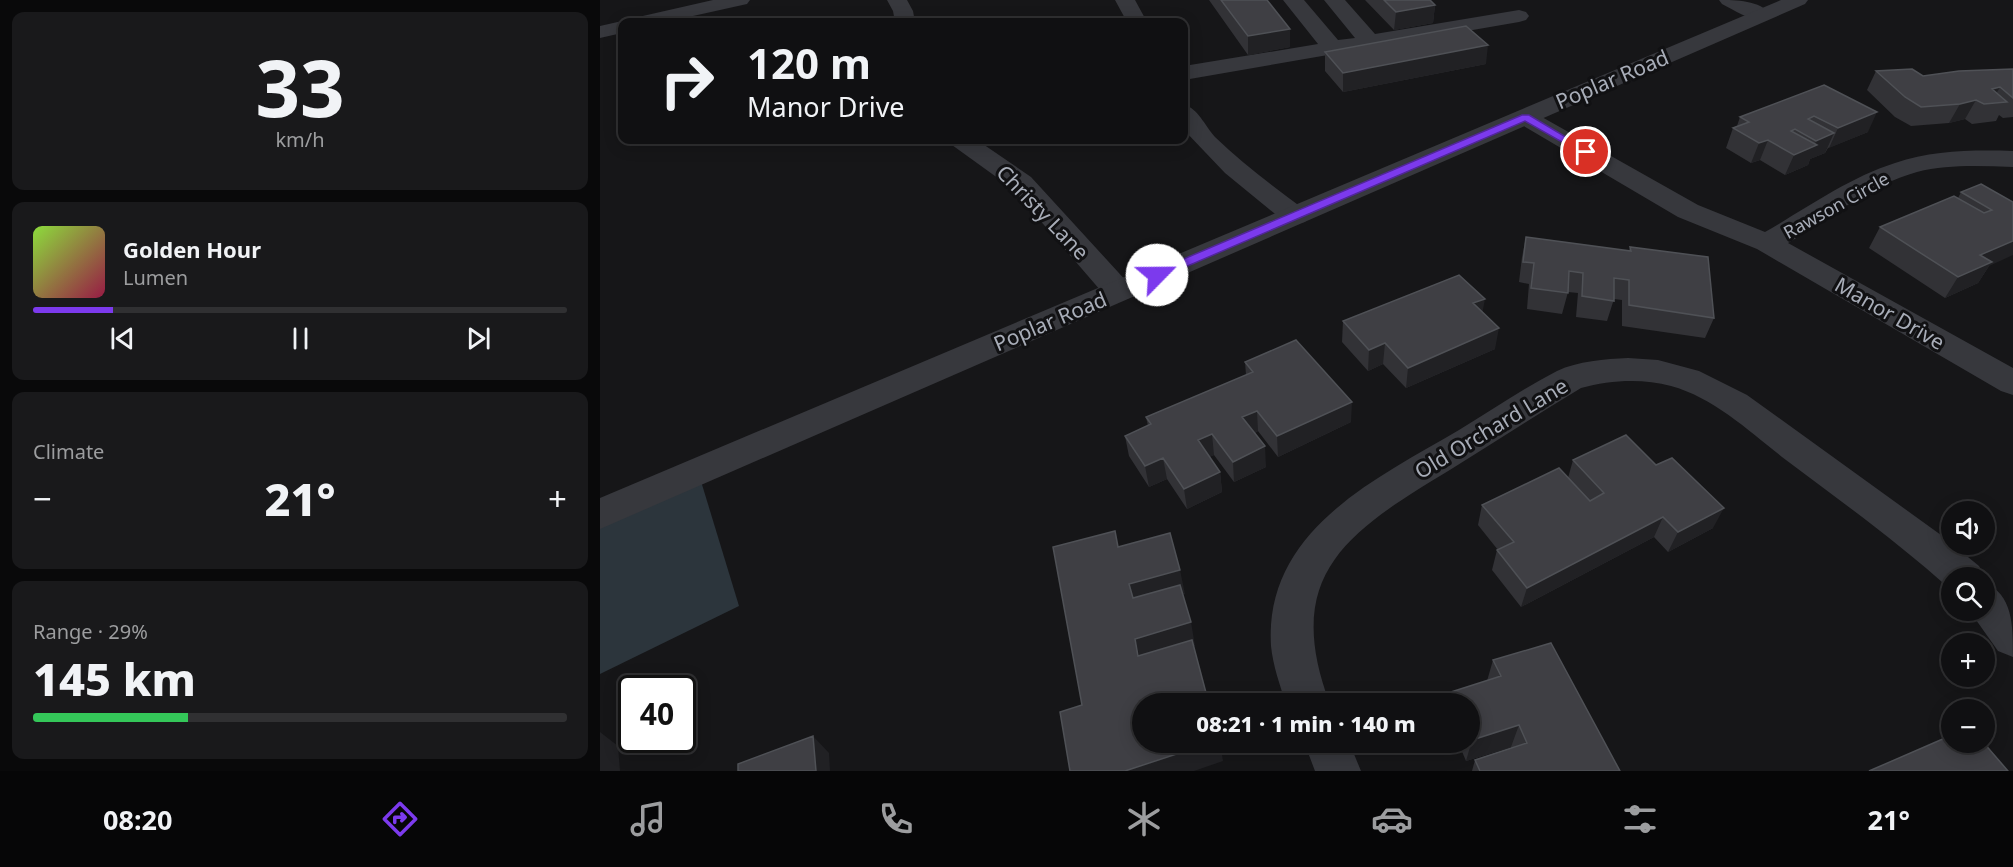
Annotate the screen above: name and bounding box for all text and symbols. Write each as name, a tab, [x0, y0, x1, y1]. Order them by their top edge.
text: 33	[255, 34, 345, 140]
text: 120 m	[747, 34, 871, 91]
icon: right	[648, 42, 726, 120]
street label: Poplar Road	[1551, 43, 1673, 115]
text: Manor Drive	[747, 88, 905, 125]
text: km/h	[275, 126, 325, 153]
pin	[1560, 126, 1611, 177]
icon: arrive	[1569, 135, 1602, 168]
street label: Christy Lane	[991, 158, 1095, 266]
street label: Rawson Circle	[1779, 166, 1893, 244]
text: Golden Hour	[123, 234, 261, 264]
position arrow	[1125, 243, 1189, 307]
text: Lumen	[123, 264, 188, 291]
street label: Manor Drive	[1830, 270, 1950, 356]
street label: Poplar Road	[989, 285, 1111, 357]
icon: previous	[106, 322, 139, 355]
icon: pause	[284, 322, 317, 355]
icon: next	[462, 322, 495, 355]
street label: Old Orchard Lane	[1409, 371, 1573, 485]
text: Climate	[33, 438, 104, 465]
text: 21°	[264, 468, 336, 529]
text: −	[33, 476, 52, 521]
text: +	[548, 476, 567, 521]
map controls	[1941, 501, 1995, 753]
button: sound	[1941, 501, 1995, 555]
button: search	[1941, 567, 1995, 621]
text: Range · 29%	[33, 618, 148, 645]
button: +	[1941, 633, 1995, 687]
text: 145 km	[33, 648, 196, 709]
speed limit sign: 40	[618, 675, 696, 753]
button: −	[1941, 699, 1995, 753]
text: 08:21 · 1 min · 140 m	[1196, 708, 1416, 738]
icon: directions	[379, 798, 421, 840]
icon: music	[627, 798, 669, 840]
icon: phone	[875, 798, 917, 840]
icon: climate	[1123, 798, 1165, 840]
icon: car	[1371, 798, 1413, 840]
icon: filters	[1619, 798, 1661, 840]
text: 08:20	[103, 801, 172, 838]
text: 21°	[1868, 801, 1910, 838]

